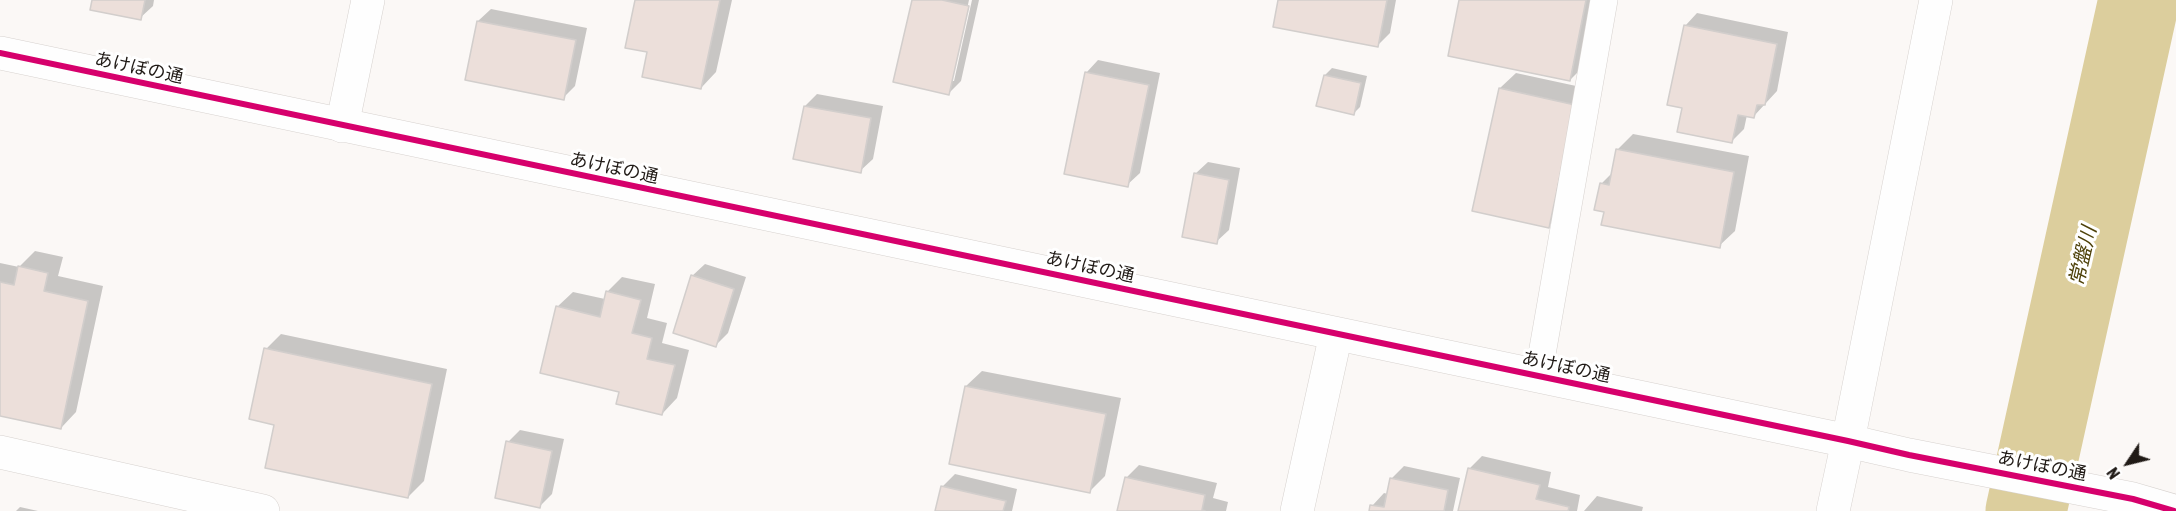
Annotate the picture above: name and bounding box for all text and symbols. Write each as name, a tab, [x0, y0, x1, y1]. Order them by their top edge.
street label: あけぼの通	[93, 48, 185, 88]
street label: あけぼの通	[568, 148, 660, 188]
water label: 常盤川	[2065, 224, 2101, 288]
street label: あけぼの通	[1044, 247, 1136, 287]
street label: あけぼの通	[1520, 347, 1612, 387]
north arrow	[2098, 433, 2158, 493]
street label: あけぼの通	[1996, 447, 2088, 485]
text: N	[2103, 464, 2123, 482]

